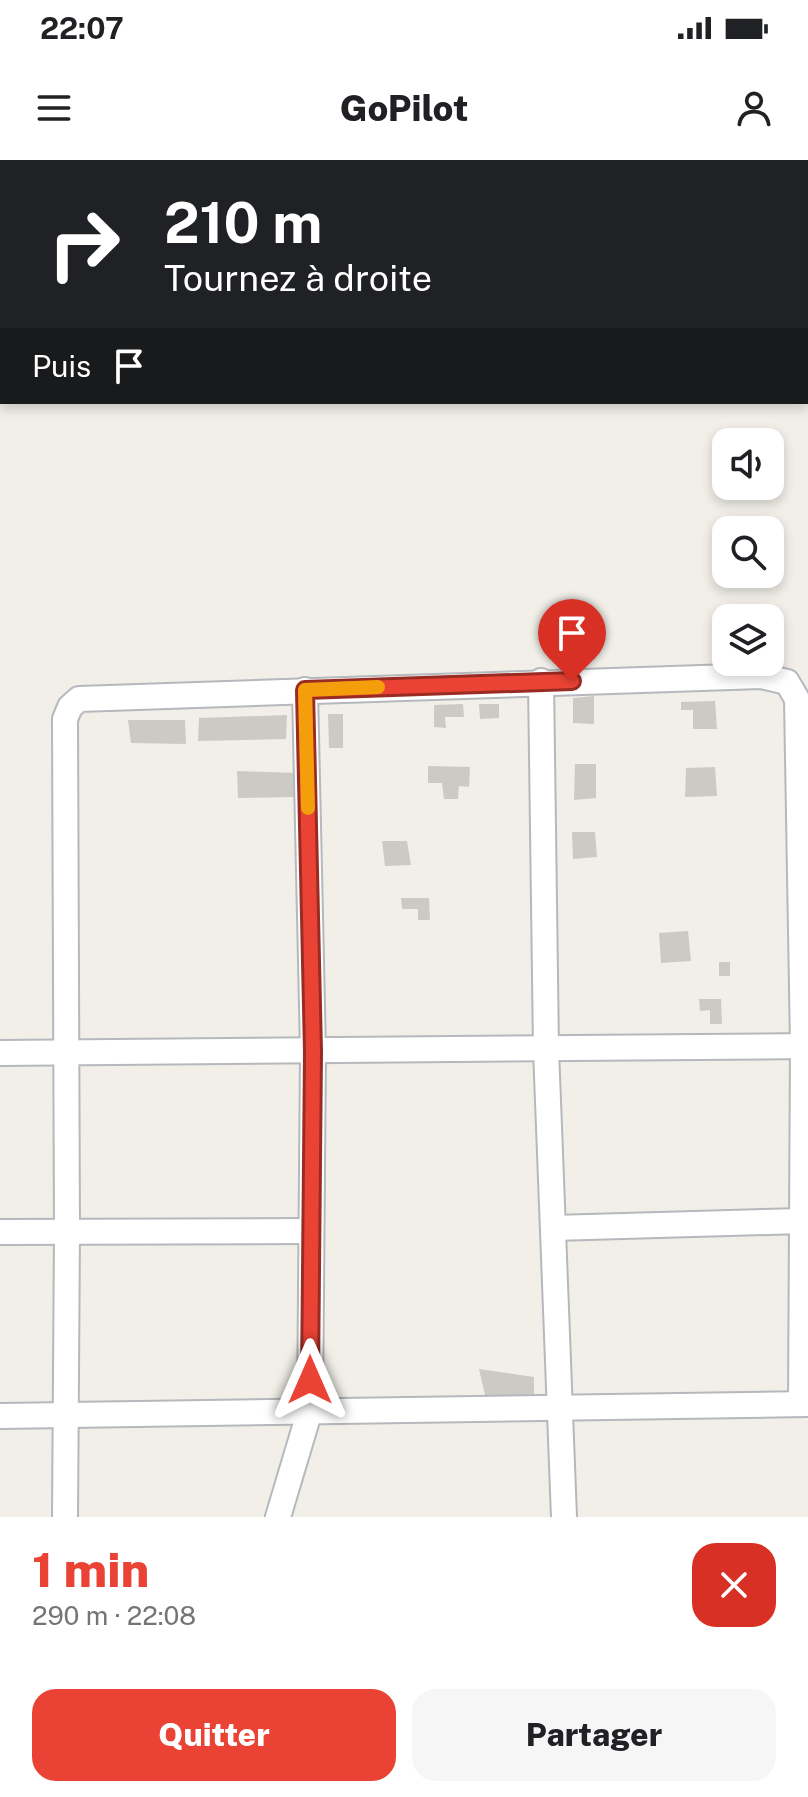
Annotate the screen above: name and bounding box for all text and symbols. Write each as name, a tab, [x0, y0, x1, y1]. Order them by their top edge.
text: 22:07	[40, 10, 124, 46]
icon: menu	[32, 86, 76, 130]
icon: person	[732, 86, 776, 130]
text: GoPilot	[340, 87, 468, 129]
text: 210 m	[164, 190, 322, 256]
icon: right	[32, 192, 136, 296]
text: Tournez à droite	[164, 257, 432, 299]
icon: arrive	[107, 344, 151, 388]
text: Puis	[32, 348, 91, 384]
map controls	[712, 428, 784, 676]
button: sound	[712, 428, 784, 500]
button: search	[712, 516, 784, 588]
pin	[538, 599, 606, 681]
button: layers	[712, 604, 784, 676]
icon: arrive	[550, 611, 594, 655]
position arrow	[268, 1338, 352, 1422]
text: 1 min	[32, 1541, 149, 1598]
button: close	[692, 1543, 776, 1627]
text: 290 m · 22:08	[32, 1600, 196, 1631]
button: Quitter	[32, 1689, 396, 1781]
button: Partager	[412, 1689, 776, 1781]

